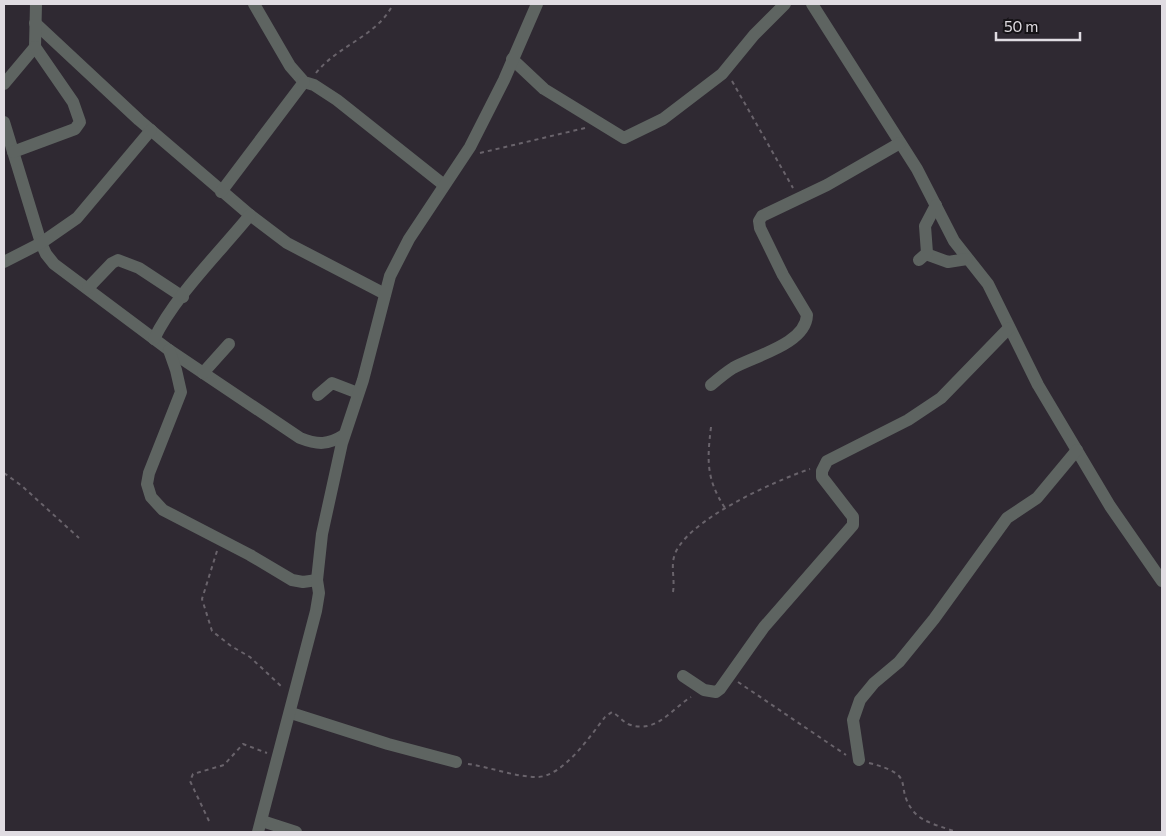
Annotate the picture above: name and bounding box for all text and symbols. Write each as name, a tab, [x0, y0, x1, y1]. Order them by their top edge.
scale bar	[996, 10, 1080, 42]
text: 50 m	[1004, 17, 1038, 35]

